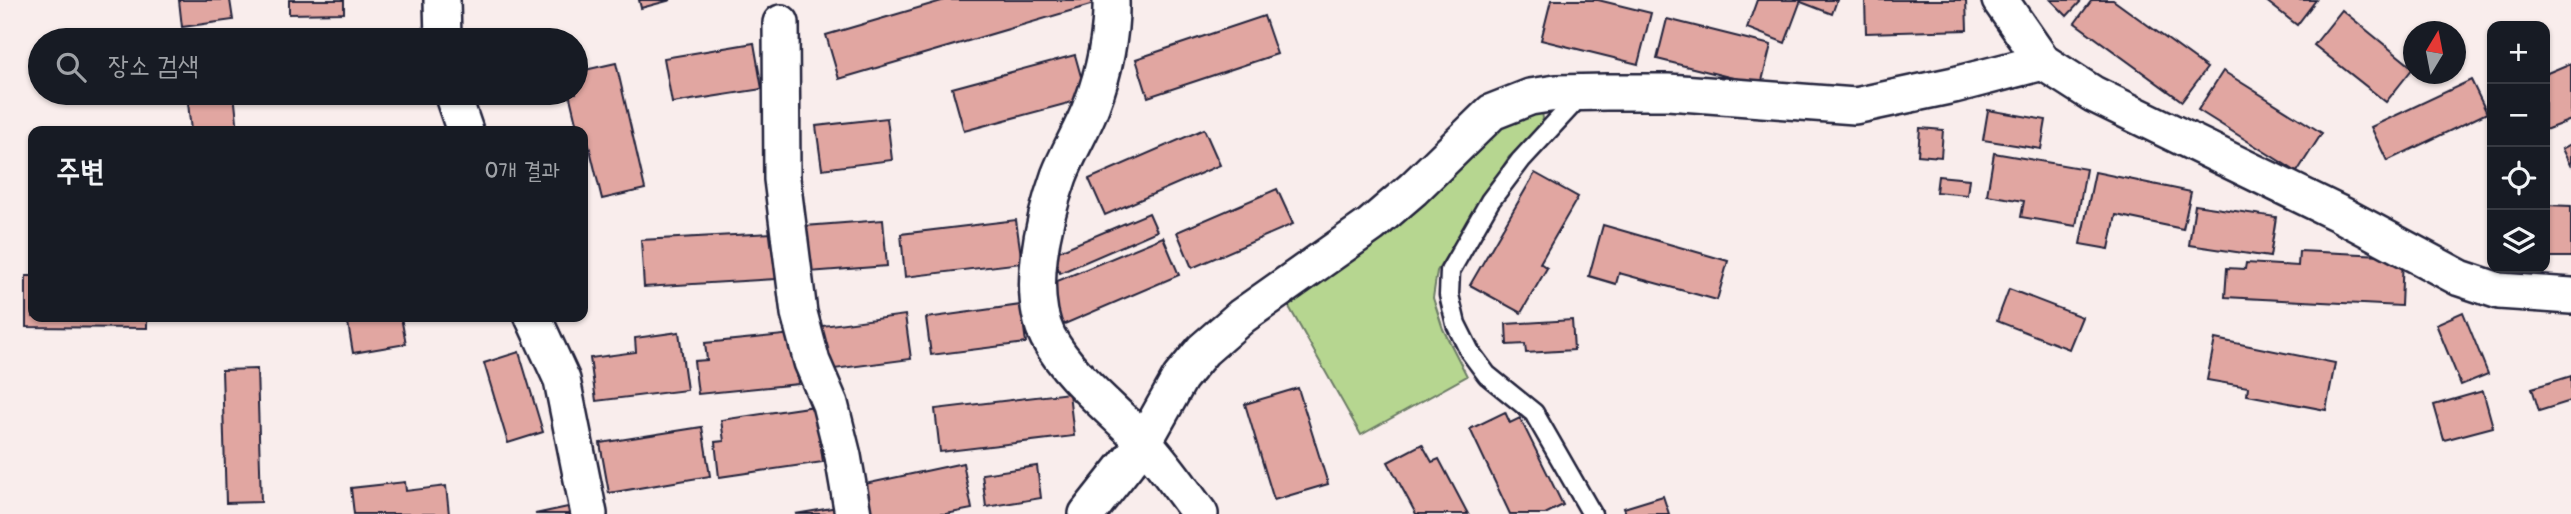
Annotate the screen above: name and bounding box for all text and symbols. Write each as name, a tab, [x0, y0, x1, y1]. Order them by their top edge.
north arrow	[2403, 21, 2466, 84]
map controls	[2487, 21, 2550, 273]
button: +	[2487, 21, 2550, 84]
search box	[28, 28, 588, 105]
icon: search	[52, 48, 90, 86]
text: 장소 검색	[108, 51, 199, 82]
button: −	[2487, 84, 2550, 147]
button: locate	[2487, 147, 2550, 210]
text: 주변	[56, 154, 104, 190]
text: 0개 결과	[485, 157, 560, 185]
button: layers	[2487, 210, 2550, 273]

